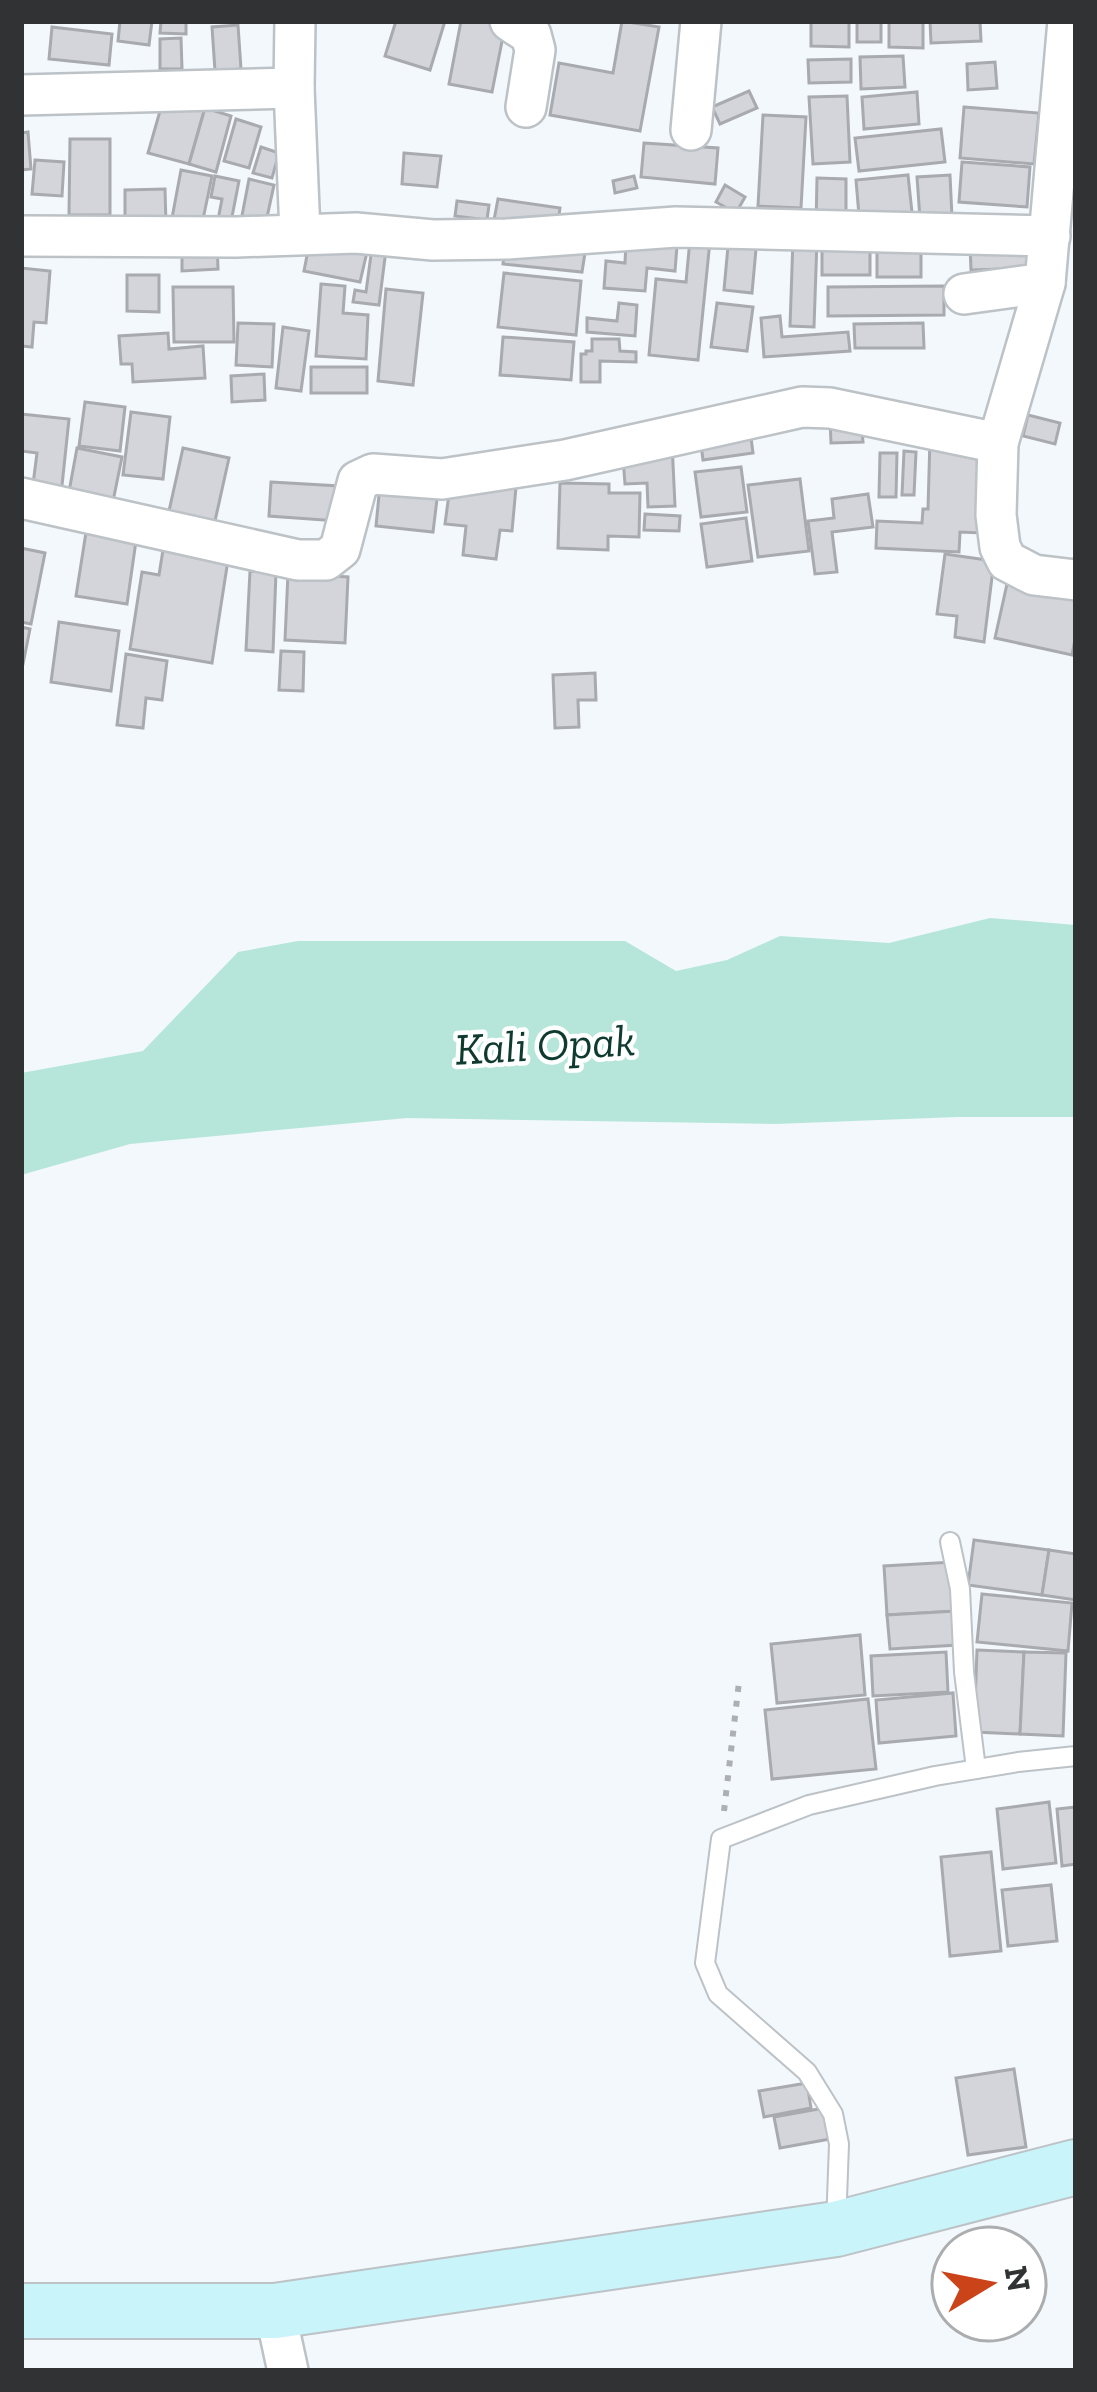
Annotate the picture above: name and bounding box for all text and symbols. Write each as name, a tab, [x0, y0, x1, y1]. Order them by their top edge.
water label: Kali Opak	[454, 1013, 636, 1077]
north arrow	[929, 2224, 1049, 2344]
text: N	[997, 2263, 1039, 2295]

